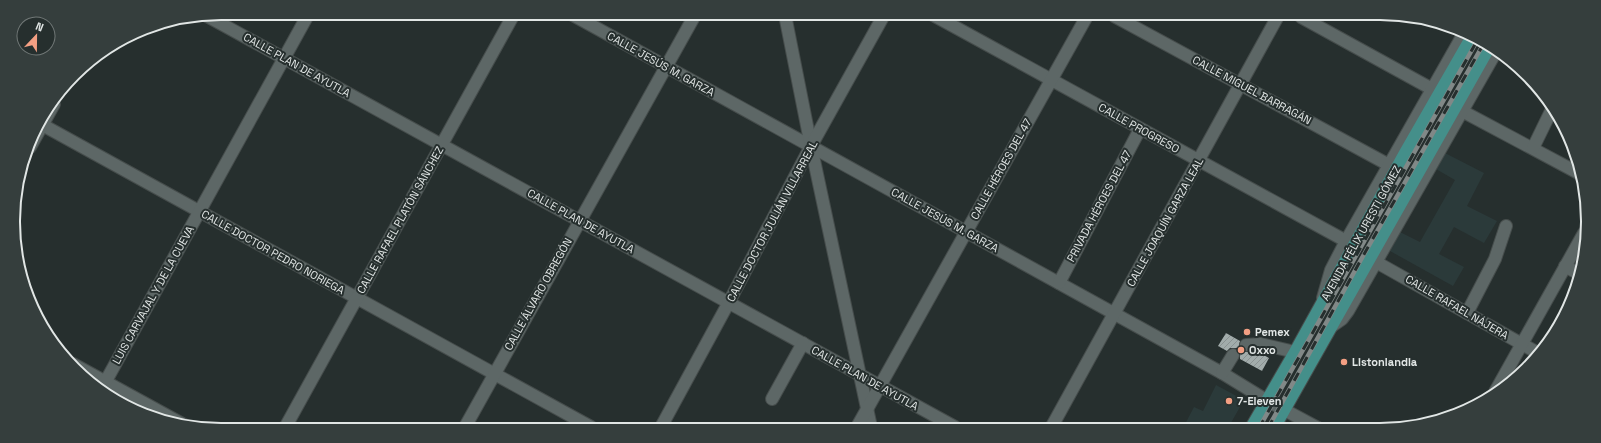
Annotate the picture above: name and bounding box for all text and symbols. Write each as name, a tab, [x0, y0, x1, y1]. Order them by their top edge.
north arrow	[16, 16, 56, 56]
text: N	[34, 19, 46, 35]
street label: CALLE JESÚS M. GARZA	[605, 28, 718, 99]
street label: CALLE PLAN DE AYUTLA	[241, 30, 353, 100]
street label: CALLE MIGUEL BARRAGÁN	[1190, 53, 1314, 127]
street label: CALLE PROGRESO	[1096, 100, 1182, 156]
street label: CALLE HÉROES DEL 47	[967, 116, 1035, 222]
street label: CALLE DOCTOR JULIÁN VILLARREAL	[723, 138, 821, 304]
street label: CALLE RAFAEL PLATÓN SÁNCHEZ	[353, 144, 446, 296]
street label: PRIVADA HÉROES DEL 47	[1064, 148, 1134, 264]
street label: CALLE JOAQUÍN GARZA LEAL	[1124, 155, 1206, 289]
street label: AVENIDA FÉLIX URESTI GÓMEZ	[1317, 163, 1404, 303]
street label: CALLE JESÚS M. GARZA	[889, 184, 1002, 255]
street label: CALLE PLAN DE AYUTLA	[525, 186, 637, 256]
street label: CALLE DOCTOR PEDRO NORIEGA	[199, 207, 347, 297]
street label: LUIS CARVAJAL Y DE LA CUEVA	[109, 223, 197, 367]
street label: CALLE ÁLVARO OBREGÓN	[500, 235, 575, 353]
street label: CALLE RAFAEL NÁJERA	[1403, 272, 1511, 342]
place label: Pemex	[1255, 325, 1290, 339]
marker: Pemex	[1242, 327, 1252, 337]
street label: CALLE PLAN DE AYUTLA	[809, 343, 921, 413]
place label: Oxxo	[1249, 343, 1276, 357]
marker: Oxxo	[1236, 345, 1246, 355]
place label: Listonlandia	[1352, 355, 1418, 369]
marker: Listonlandia	[1339, 357, 1349, 367]
place label: 7-Eleven	[1237, 394, 1282, 408]
marker: 7-Eleven	[1224, 396, 1234, 406]

